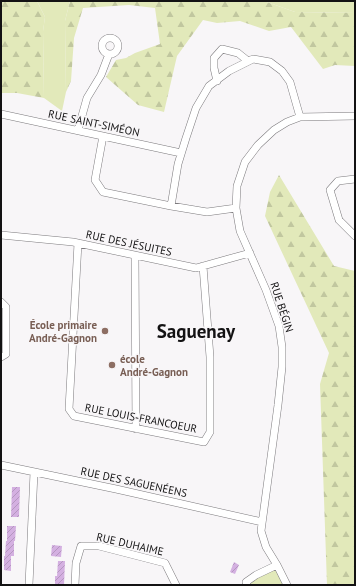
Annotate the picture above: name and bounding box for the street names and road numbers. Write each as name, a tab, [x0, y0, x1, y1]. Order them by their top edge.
street label: RUE SAINT-SIMÉON	[47, 106, 141, 140]
street label: RUE DES JÉSUITES	[85, 227, 173, 259]
street label: RUE BÉGIN	[267, 280, 297, 334]
street label: RUE LOUIS-FRANCOEUR	[84, 400, 199, 436]
street label: RUE DES SAGUENÉENS	[79, 464, 189, 500]
street label: RUE DUHAIME	[95, 529, 165, 559]

